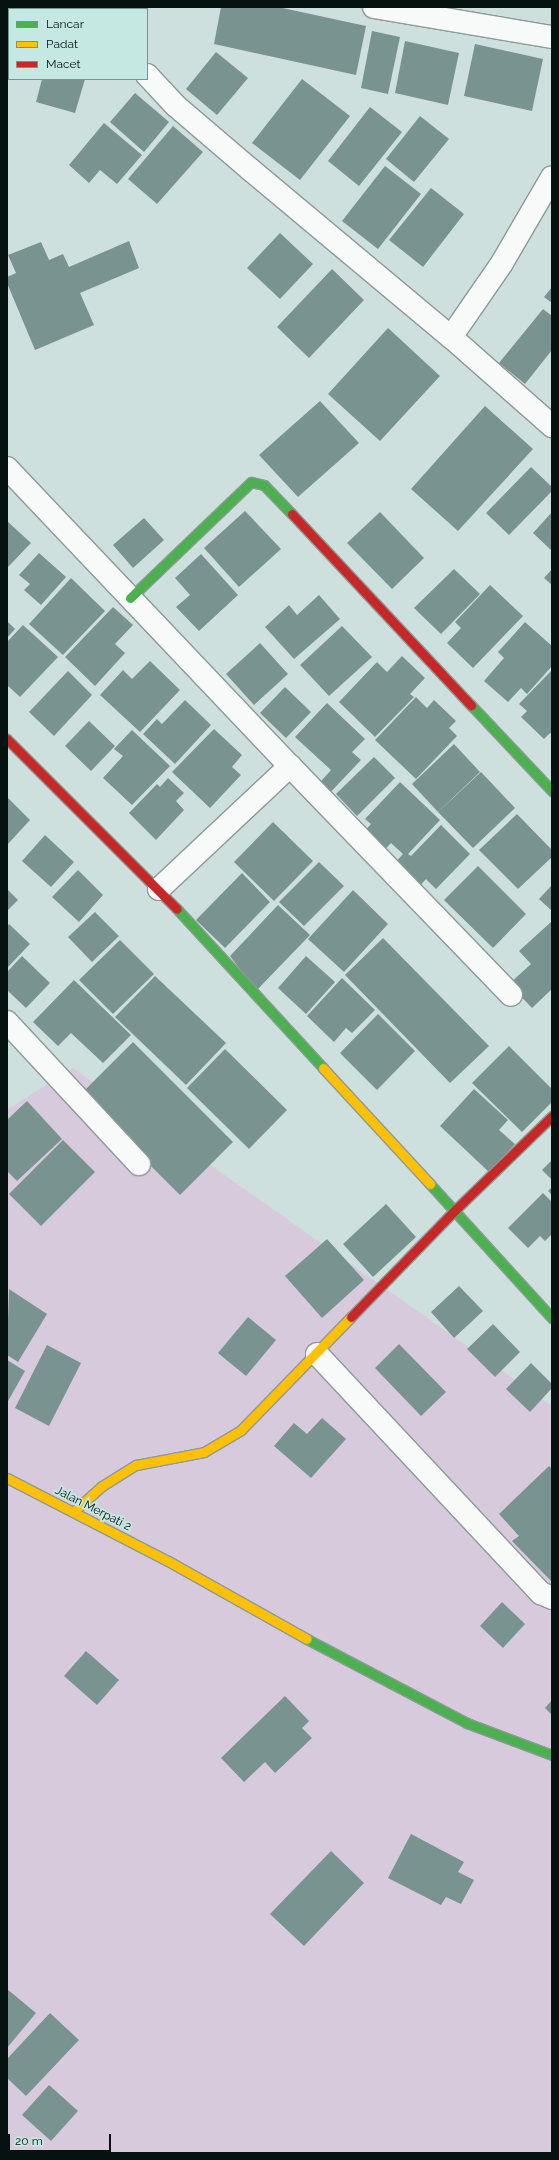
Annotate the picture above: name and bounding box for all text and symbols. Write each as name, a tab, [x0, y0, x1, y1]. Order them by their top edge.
legend	[8, 8, 148, 80]
text: Lancar	[46, 17, 84, 31]
text: Padat	[46, 37, 78, 51]
text: Macet	[46, 57, 81, 71]
street label: Jalan Merpati 2	[52, 1484, 134, 1534]
scale bar	[10, 2126, 113, 2152]
text: 20 m	[15, 2134, 43, 2148]

